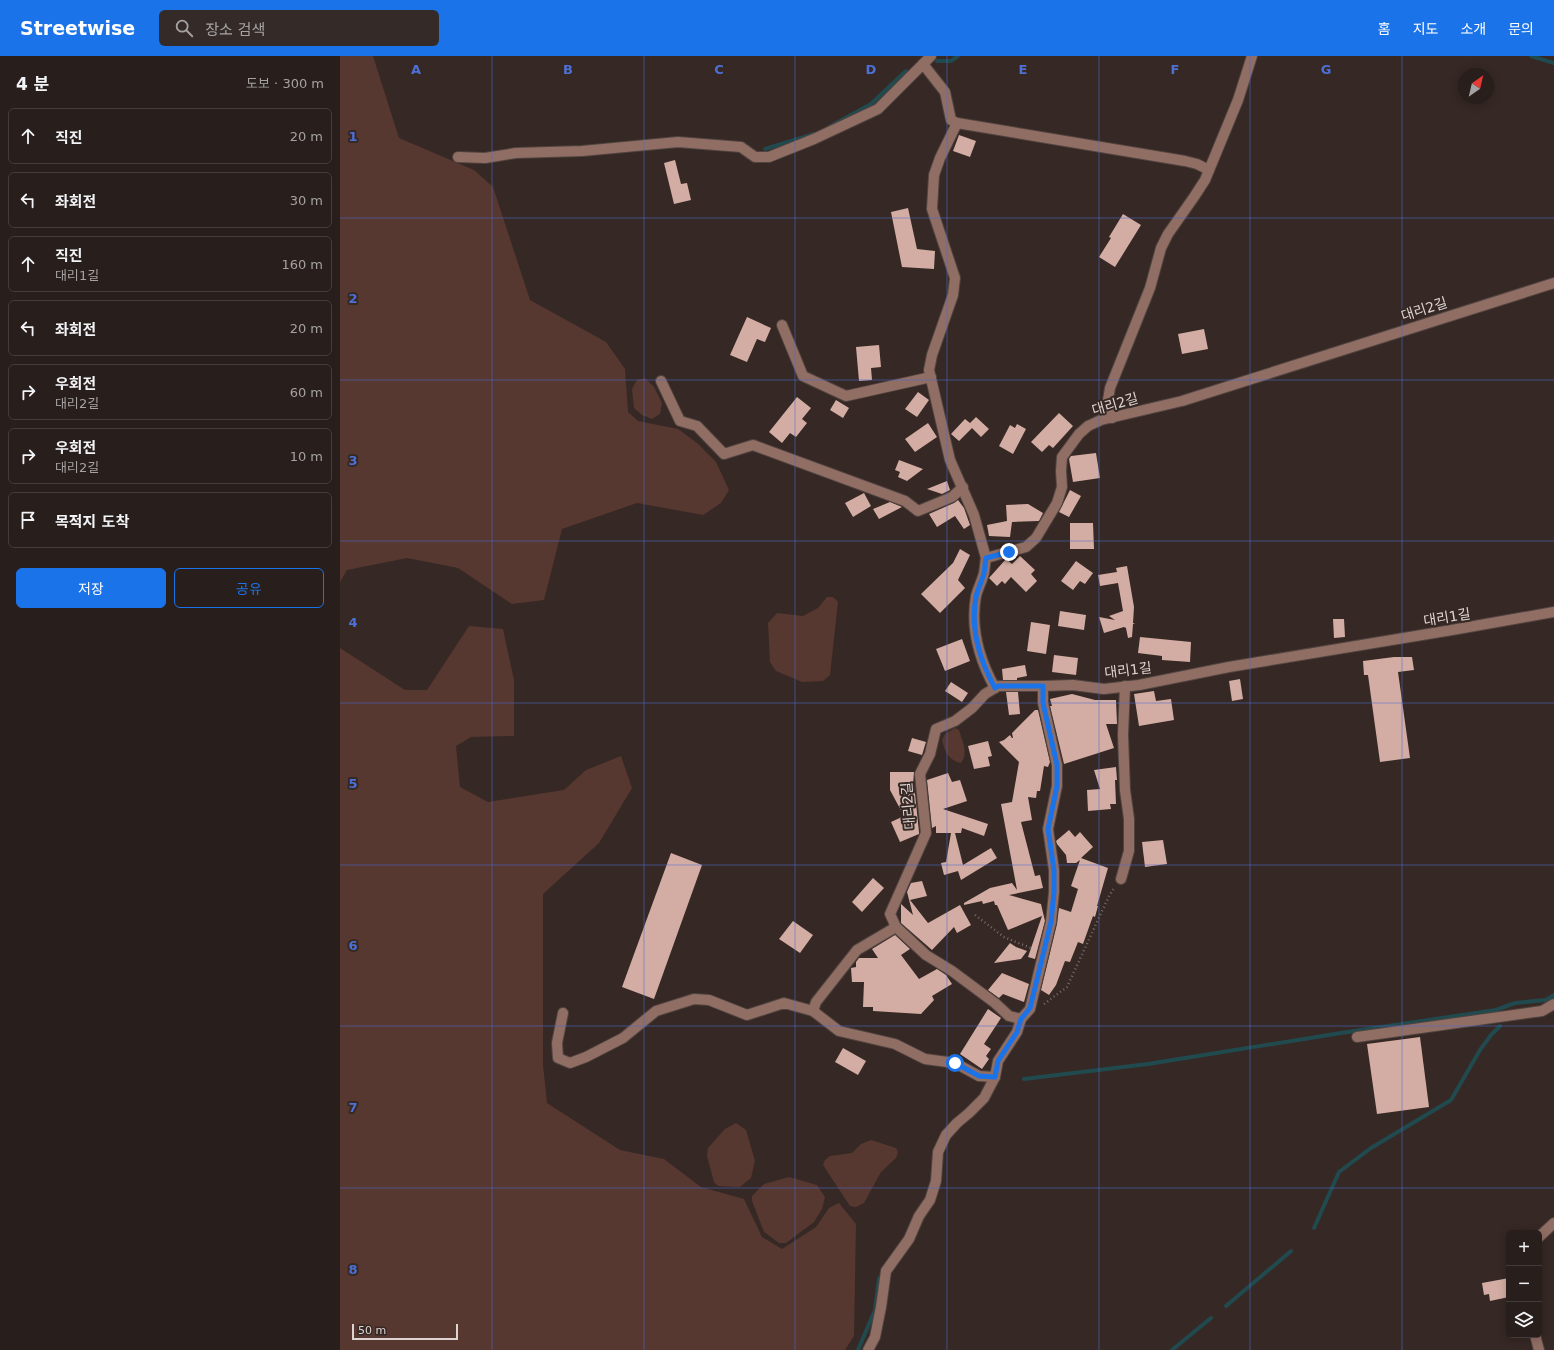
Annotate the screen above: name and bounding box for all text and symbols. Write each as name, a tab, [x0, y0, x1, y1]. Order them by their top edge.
search box	[159, 10, 439, 46]
text: Streetwise	[20, 17, 135, 39]
icon: search	[173, 17, 195, 39]
text: 장소 검색	[205, 21, 265, 39]
text: 홈	[1378, 21, 1391, 37]
text: 지도	[1413, 21, 1438, 37]
text: 소개	[1460, 21, 1486, 37]
text: 문의	[1508, 21, 1534, 37]
text: A	[411, 62, 421, 77]
text: B	[563, 62, 573, 77]
text: C	[714, 62, 724, 77]
text: D	[866, 62, 877, 77]
text: E	[1019, 62, 1027, 77]
text: F	[1171, 62, 1179, 77]
text: G	[1321, 62, 1331, 77]
north arrow	[1458, 68, 1494, 104]
text: 4 분	[16, 74, 49, 94]
text: 도보 · 300 m	[246, 76, 324, 91]
icon: ahead	[17, 125, 39, 147]
text: 직진	[55, 129, 83, 147]
text: 20 m	[290, 129, 323, 144]
text: 1	[348, 129, 358, 144]
icon: left	[17, 189, 39, 211]
text: 좌회전	[55, 193, 96, 211]
text: 30 m	[290, 193, 323, 208]
text: 직진	[55, 247, 83, 265]
icon: ahead	[17, 253, 39, 275]
text: 160 m	[281, 257, 323, 272]
text: 대리1길	[55, 268, 99, 283]
text: 2	[348, 291, 358, 306]
street label: 대리2길	[1399, 294, 1449, 324]
icon: left	[17, 317, 39, 339]
text: 좌회전	[55, 321, 96, 339]
text: 20 m	[290, 321, 323, 336]
text: 우회전	[55, 375, 96, 393]
icon: right	[17, 381, 39, 403]
text: 60 m	[290, 385, 323, 400]
street label: 대리2길	[1090, 390, 1140, 418]
text: 대리2길	[55, 396, 99, 411]
text: 우회전	[55, 439, 96, 457]
icon: right	[17, 445, 39, 467]
text: 10 m	[290, 449, 323, 464]
text: 3	[348, 453, 358, 468]
text: 대리2길	[55, 460, 99, 475]
icon: arrive	[17, 509, 39, 531]
text: 목적지 도착	[55, 513, 129, 531]
route end	[1000, 543, 1018, 561]
button: 저장	[16, 568, 166, 608]
button: 공유	[174, 568, 324, 608]
street label: 대리1길	[1422, 605, 1472, 629]
text: 4	[348, 615, 358, 630]
street label: 대리1길	[1103, 659, 1153, 681]
text: 5	[348, 776, 358, 791]
street label: 대리2길	[898, 782, 918, 830]
text: 6	[348, 938, 358, 953]
route start	[946, 1054, 964, 1072]
text: 7	[348, 1100, 358, 1115]
map controls	[1506, 1230, 1542, 1338]
button: +	[1506, 1230, 1542, 1266]
text: 8	[348, 1262, 358, 1277]
button: −	[1506, 1266, 1542, 1302]
button: layers	[1506, 1302, 1542, 1338]
scale bar	[352, 1322, 458, 1341]
text: 50 m	[358, 1324, 386, 1337]

